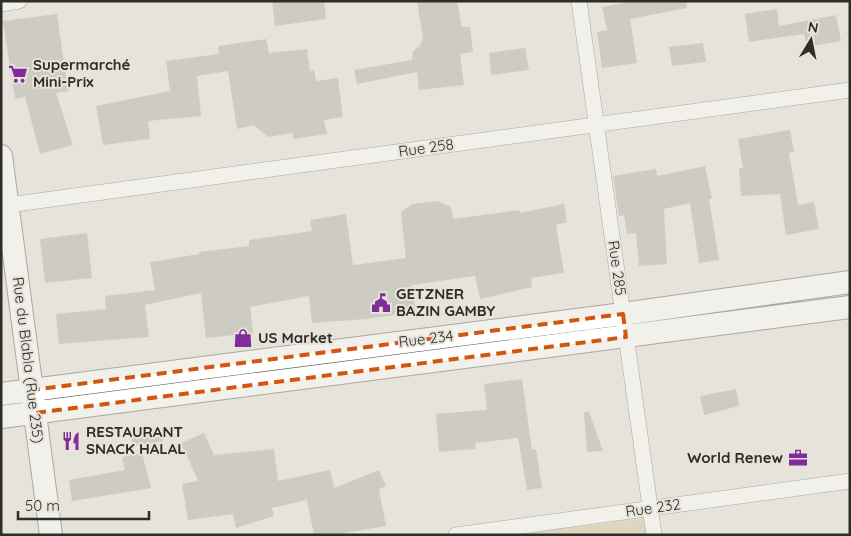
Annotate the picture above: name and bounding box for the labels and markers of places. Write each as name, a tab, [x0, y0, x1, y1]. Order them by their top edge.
place label: Supermarché Mini-Prix	[33, 55, 131, 91]
supermarket icon: Supermarché Mini-Prix	[7, 63, 29, 85]
place label: GETZNER BAZIN GAMBY	[396, 284, 495, 320]
public building icon: GETZNER BAZIN GAMBY	[370, 292, 392, 314]
shop icon: US Market	[232, 327, 254, 349]
place label: US Market	[258, 328, 333, 347]
place label: RESTAURANT SNACK HALAL	[86, 422, 186, 458]
restaurant icon: RESTAURANT SNACK HALAL	[60, 430, 82, 452]
office icon: World Renew	[787, 447, 809, 469]
place label: World Renew	[687, 448, 783, 467]

